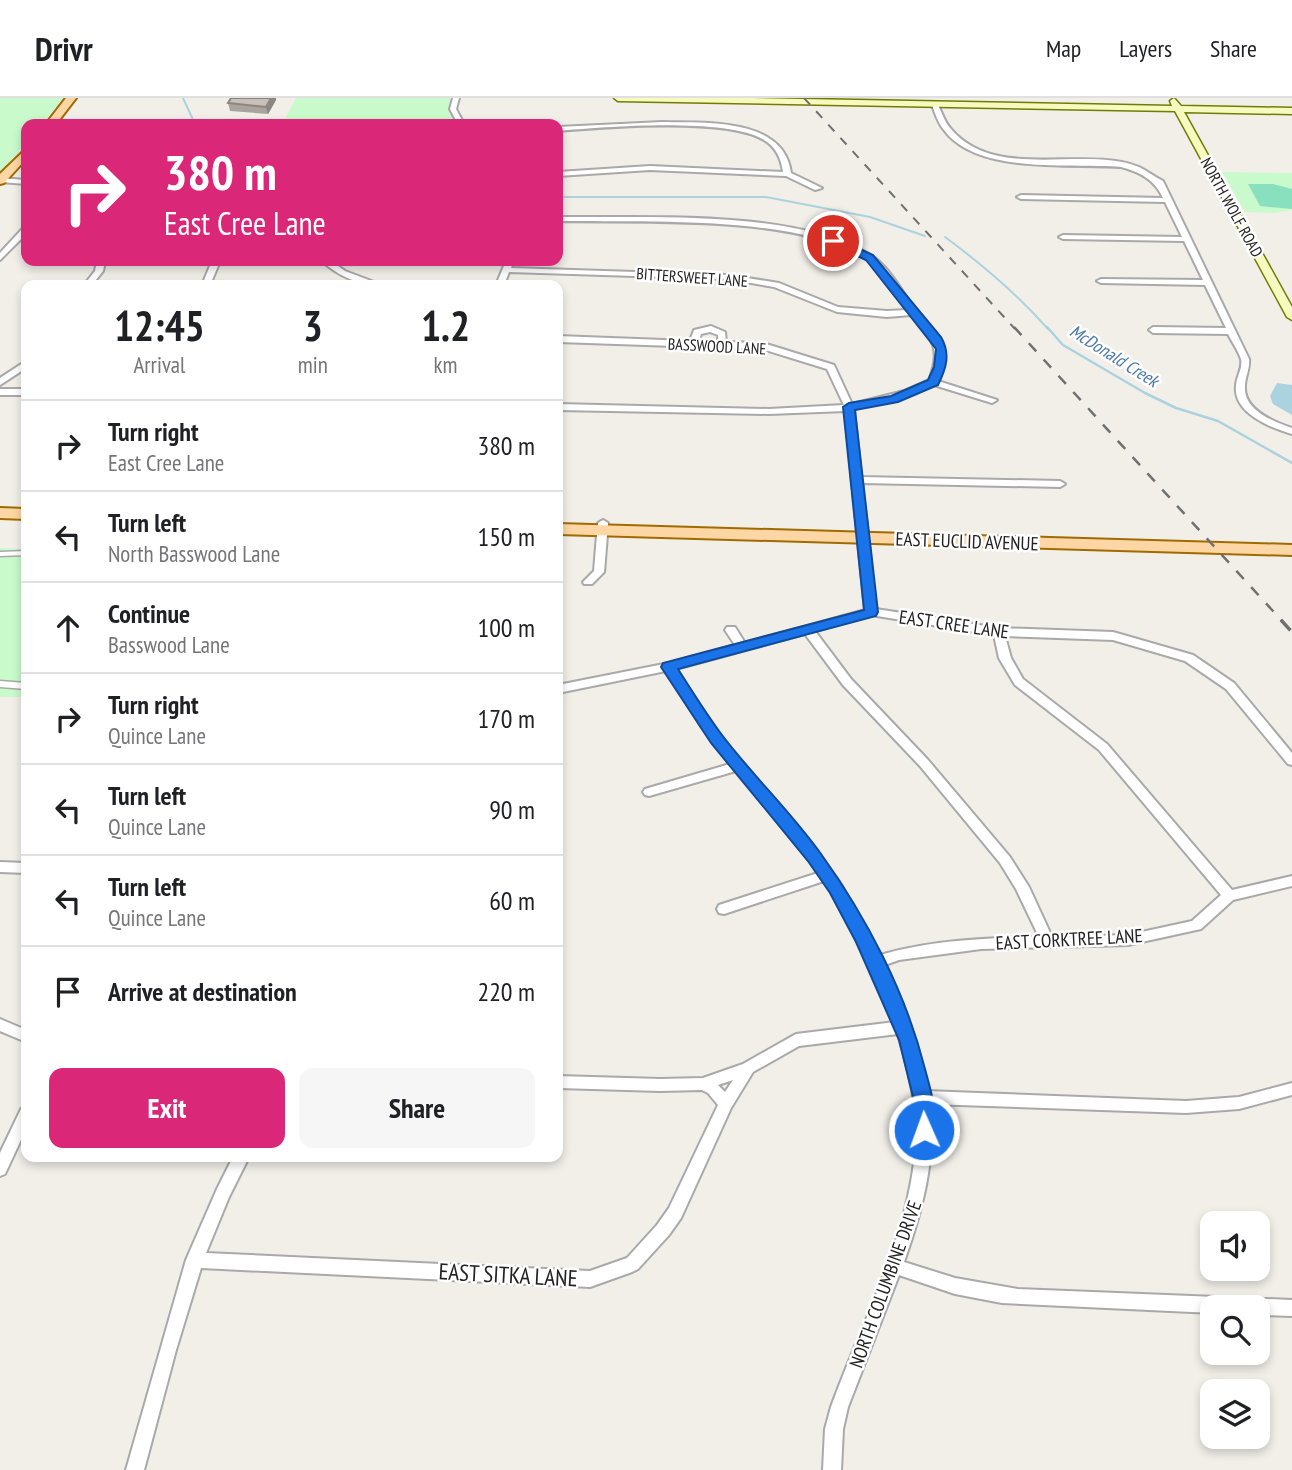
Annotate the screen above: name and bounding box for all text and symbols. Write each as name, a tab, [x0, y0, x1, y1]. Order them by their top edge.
text: Drivr	[35, 27, 93, 70]
text: Map	[1046, 33, 1081, 64]
text: Layers	[1119, 33, 1172, 64]
text: Share	[1210, 33, 1257, 64]
text: 380 m	[164, 140, 277, 204]
icon: right	[49, 147, 140, 238]
street label: NORTH WOLF ROAD	[1196, 154, 1268, 260]
text: East Cree Lane	[164, 202, 326, 244]
pin	[803, 211, 863, 271]
icon: arrive	[814, 222, 852, 260]
street label: BITTERSWEET LANE	[636, 263, 748, 291]
text: 12:45	[114, 298, 205, 353]
text: 3	[303, 298, 323, 353]
text: 1.2	[421, 298, 470, 353]
water label: McDonald Creek	[1065, 319, 1165, 393]
street label: BASSWOOD LANE	[667, 333, 767, 359]
text: Arrival	[133, 350, 185, 379]
text: min	[298, 350, 328, 379]
text: km	[434, 350, 457, 379]
text: Turn right	[108, 415, 199, 448]
icon: right	[49, 427, 87, 465]
text: 380 m	[477, 429, 535, 462]
text: East Cree Lane	[108, 448, 224, 477]
text: Turn left	[108, 506, 186, 539]
icon: left	[49, 518, 87, 556]
text: 150 m	[477, 520, 535, 553]
street label: EAST EUCLID AVENUE	[895, 527, 1039, 555]
text: North Basswood Lane	[108, 539, 280, 568]
text: Continue	[108, 597, 190, 630]
street label: EAST CREE LANE	[898, 604, 1010, 644]
icon: ahead	[49, 609, 87, 647]
text: 100 m	[477, 611, 535, 644]
text: Basswood Lane	[108, 630, 230, 659]
text: Turn right	[108, 688, 199, 721]
icon: right	[49, 700, 87, 738]
text: 170 m	[477, 702, 535, 735]
text: Quince Lane	[108, 721, 206, 750]
text: Turn left	[108, 779, 186, 812]
icon: left	[49, 791, 87, 829]
text: 90 m	[489, 793, 535, 826]
text: Quince Lane	[108, 812, 206, 841]
text: Turn left	[108, 870, 186, 903]
icon: left	[49, 882, 87, 920]
text: 60 m	[489, 884, 535, 917]
text: Quince Lane	[108, 903, 206, 932]
street label: EAST CORKTREE LANE	[995, 923, 1143, 955]
icon: arrive	[49, 973, 87, 1011]
text: Arrive at destination	[108, 975, 297, 1008]
text: 220 m	[477, 975, 535, 1008]
button: Exit	[49, 1068, 285, 1148]
button: Share	[299, 1068, 535, 1148]
position arrow	[887, 1093, 961, 1167]
street label: NORTH COLUMBINE DRIVE	[844, 1197, 926, 1371]
map controls	[1200, 1211, 1270, 1449]
button: sound	[1200, 1211, 1270, 1281]
street label: EAST SITKA LANE	[438, 1256, 578, 1293]
button: search	[1200, 1295, 1270, 1365]
button: layers	[1200, 1379, 1270, 1449]

